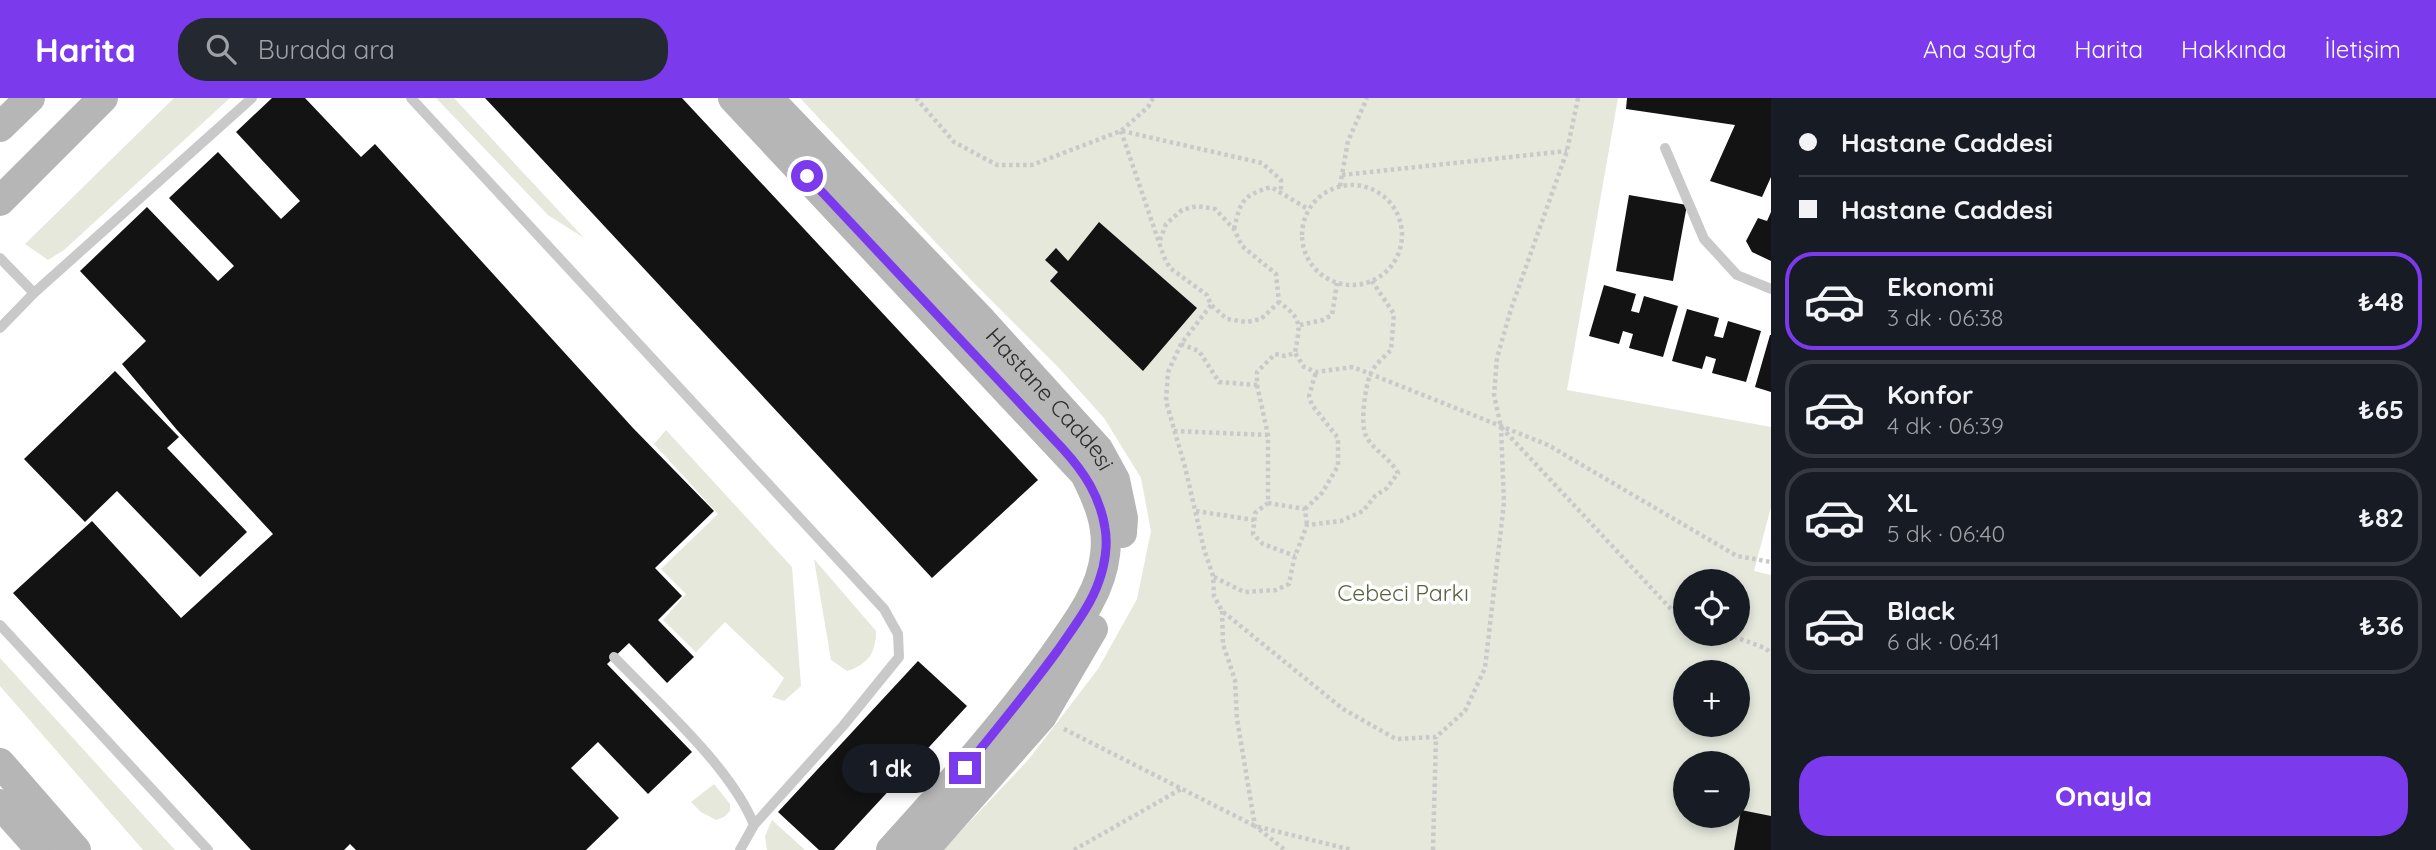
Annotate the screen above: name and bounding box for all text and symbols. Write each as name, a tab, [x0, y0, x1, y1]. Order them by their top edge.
search box	[178, 18, 668, 81]
text: Harita	[35, 29, 136, 70]
icon: search	[202, 30, 240, 68]
text: Burada ara	[258, 33, 395, 66]
text: Ana sayfa	[1923, 34, 2036, 64]
text: Harita	[2074, 34, 2143, 64]
text: Hakkında	[2181, 34, 2287, 64]
text: İletişim	[2325, 34, 2401, 64]
text: Hastane Caddesi	[1841, 126, 2053, 159]
route start	[791, 160, 823, 192]
text: Hastane Caddesi	[1841, 193, 2053, 226]
icon: car	[1803, 270, 1866, 333]
text: Ekonomi	[1887, 270, 1994, 303]
text: ₺48	[2358, 285, 2404, 318]
text: 3 dk · 06:38	[1887, 303, 2003, 332]
street label: Hastane Caddesi	[980, 321, 1121, 475]
icon: car	[1803, 378, 1866, 441]
text: Konfor	[1887, 378, 1973, 411]
text: ₺65	[2358, 393, 2404, 426]
text: 4 dk · 06:39	[1887, 411, 2004, 440]
icon: car	[1803, 486, 1866, 549]
text: XL	[1887, 486, 1919, 519]
text: ₺82	[2358, 501, 2404, 534]
text: 5 dk · 06:40	[1887, 519, 2005, 548]
map controls	[1673, 569, 1750, 828]
button: locate	[1673, 569, 1750, 646]
park label: Cebeci Parkı	[1337, 578, 1469, 607]
icon: car	[1803, 594, 1866, 657]
text: Black	[1887, 594, 1956, 627]
text: ₺36	[2359, 609, 2404, 642]
text: 6 dk · 06:41	[1887, 627, 2000, 656]
button: +	[1673, 660, 1750, 737]
callout: 1 dk	[842, 744, 940, 792]
button: −	[1673, 751, 1750, 828]
route end	[949, 752, 981, 784]
text: 1 dk	[870, 754, 912, 783]
button: Onayla	[1799, 756, 2408, 836]

